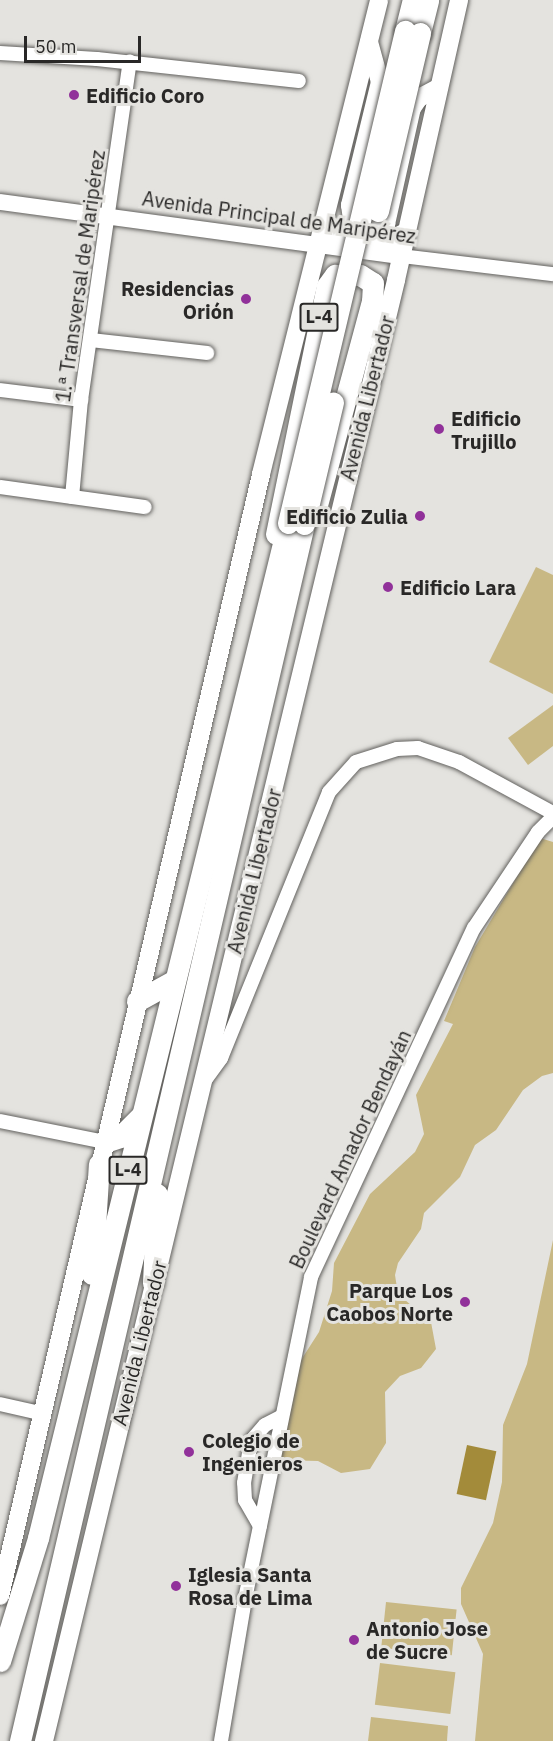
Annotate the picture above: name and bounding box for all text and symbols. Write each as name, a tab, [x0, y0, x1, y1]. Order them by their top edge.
scale bar	[27, 24, 144, 62]
text: 50 m	[35, 35, 77, 58]
place label: Edificio Coro	[86, 83, 204, 107]
marker: Edificio Coro	[67, 88, 81, 102]
street label: 1.ª Transversal de Maripérez	[50, 148, 110, 404]
street label: Avenida Principal de Maripérez	[141, 186, 417, 248]
place label: Residencias Orión	[121, 276, 234, 323]
marker: Residencias Orión	[239, 292, 253, 306]
road number: L-4	[300, 302, 338, 332]
street label: Avenida Libertador	[335, 313, 399, 483]
place label: Edificio Trujillo	[451, 406, 521, 453]
marker: Edificio Trujillo	[432, 422, 446, 436]
place label: Edificio Zulia	[286, 504, 408, 528]
marker: Edificio Zulia	[413, 509, 427, 523]
place label: Edificio Lara	[400, 575, 516, 599]
marker: Edificio Lara	[381, 580, 395, 594]
street label: Avenida Libertador	[222, 786, 286, 956]
street label: Boulevard Amador Bendayán	[284, 1026, 416, 1272]
road number: L-4	[108, 1155, 148, 1185]
street label: Avenida Libertador	[107, 1258, 171, 1428]
place label: Parque Los Caobos Norte	[326, 1278, 453, 1325]
marker: Parque Los Caobos Norte	[458, 1295, 472, 1309]
place label: Colegio de Ingenieros	[202, 1428, 303, 1475]
marker: Colegio de Ingenieros	[180, 1443, 198, 1461]
place label: Iglesia Santa Rosa de Lima	[188, 1562, 312, 1609]
marker: Iglesia Santa Rosa de Lima	[169, 1579, 183, 1593]
place label: Antonio Jose de Sucre	[366, 1616, 488, 1663]
marker: Antonio Jose de Sucre	[347, 1633, 361, 1647]

